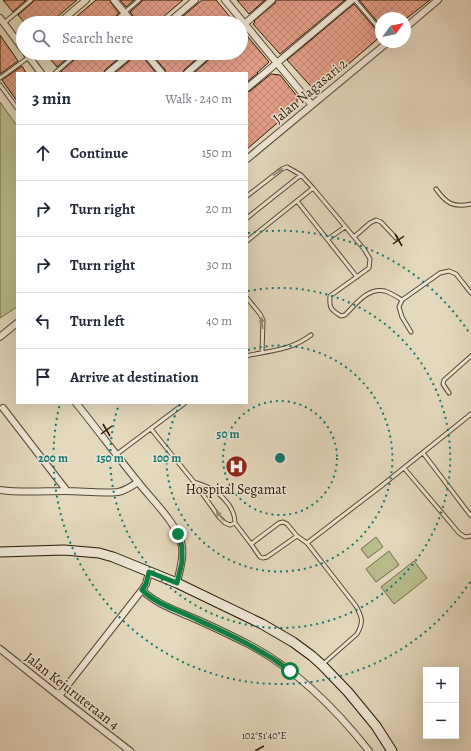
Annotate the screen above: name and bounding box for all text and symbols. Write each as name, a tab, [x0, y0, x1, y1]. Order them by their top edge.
north arrow	[375, 12, 411, 48]
search box	[16, 16, 248, 60]
icon: search	[30, 27, 52, 49]
text: Search here	[62, 28, 133, 48]
street label: Jalan Nagasari 2	[269, 54, 351, 128]
text: 3 min	[32, 87, 71, 110]
text: Walk · 240 m	[165, 90, 232, 107]
icon: ahead	[32, 142, 54, 164]
text: Continue	[70, 143, 128, 163]
text: 150 m	[202, 144, 232, 161]
one-way arrow	[273, 168, 283, 176]
icon: right	[32, 198, 54, 220]
text: Turn right	[70, 199, 135, 219]
text: 20 m	[206, 200, 232, 217]
icon: right	[32, 254, 54, 276]
text: Turn right	[70, 255, 135, 275]
text: 30 m	[206, 256, 232, 273]
icon: left	[32, 310, 54, 332]
text: Turn left	[70, 311, 125, 331]
text: 40 m	[206, 312, 232, 329]
one-way arrow	[259, 317, 265, 329]
icon: arrive	[32, 366, 54, 388]
text: Arrive at destination	[70, 367, 199, 387]
text: 50 m	[216, 426, 240, 442]
text: 200 m	[38, 450, 68, 466]
text: 150 m	[96, 450, 124, 466]
text: 100 m	[153, 450, 181, 466]
centre of rings	[273, 451, 287, 465]
hospital icon: Hospital Segamat	[223, 454, 249, 480]
place label: Hospital Segamat	[186, 480, 287, 499]
one-way arrow	[215, 511, 224, 522]
route end	[169, 525, 187, 543]
street label: Jalan Kejuruteraan 4	[21, 648, 123, 734]
route start	[281, 662, 299, 680]
map controls	[423, 667, 459, 739]
button: +	[423, 667, 459, 703]
button: −	[423, 703, 459, 739]
text: 102°51'40"E	[242, 729, 286, 742]

